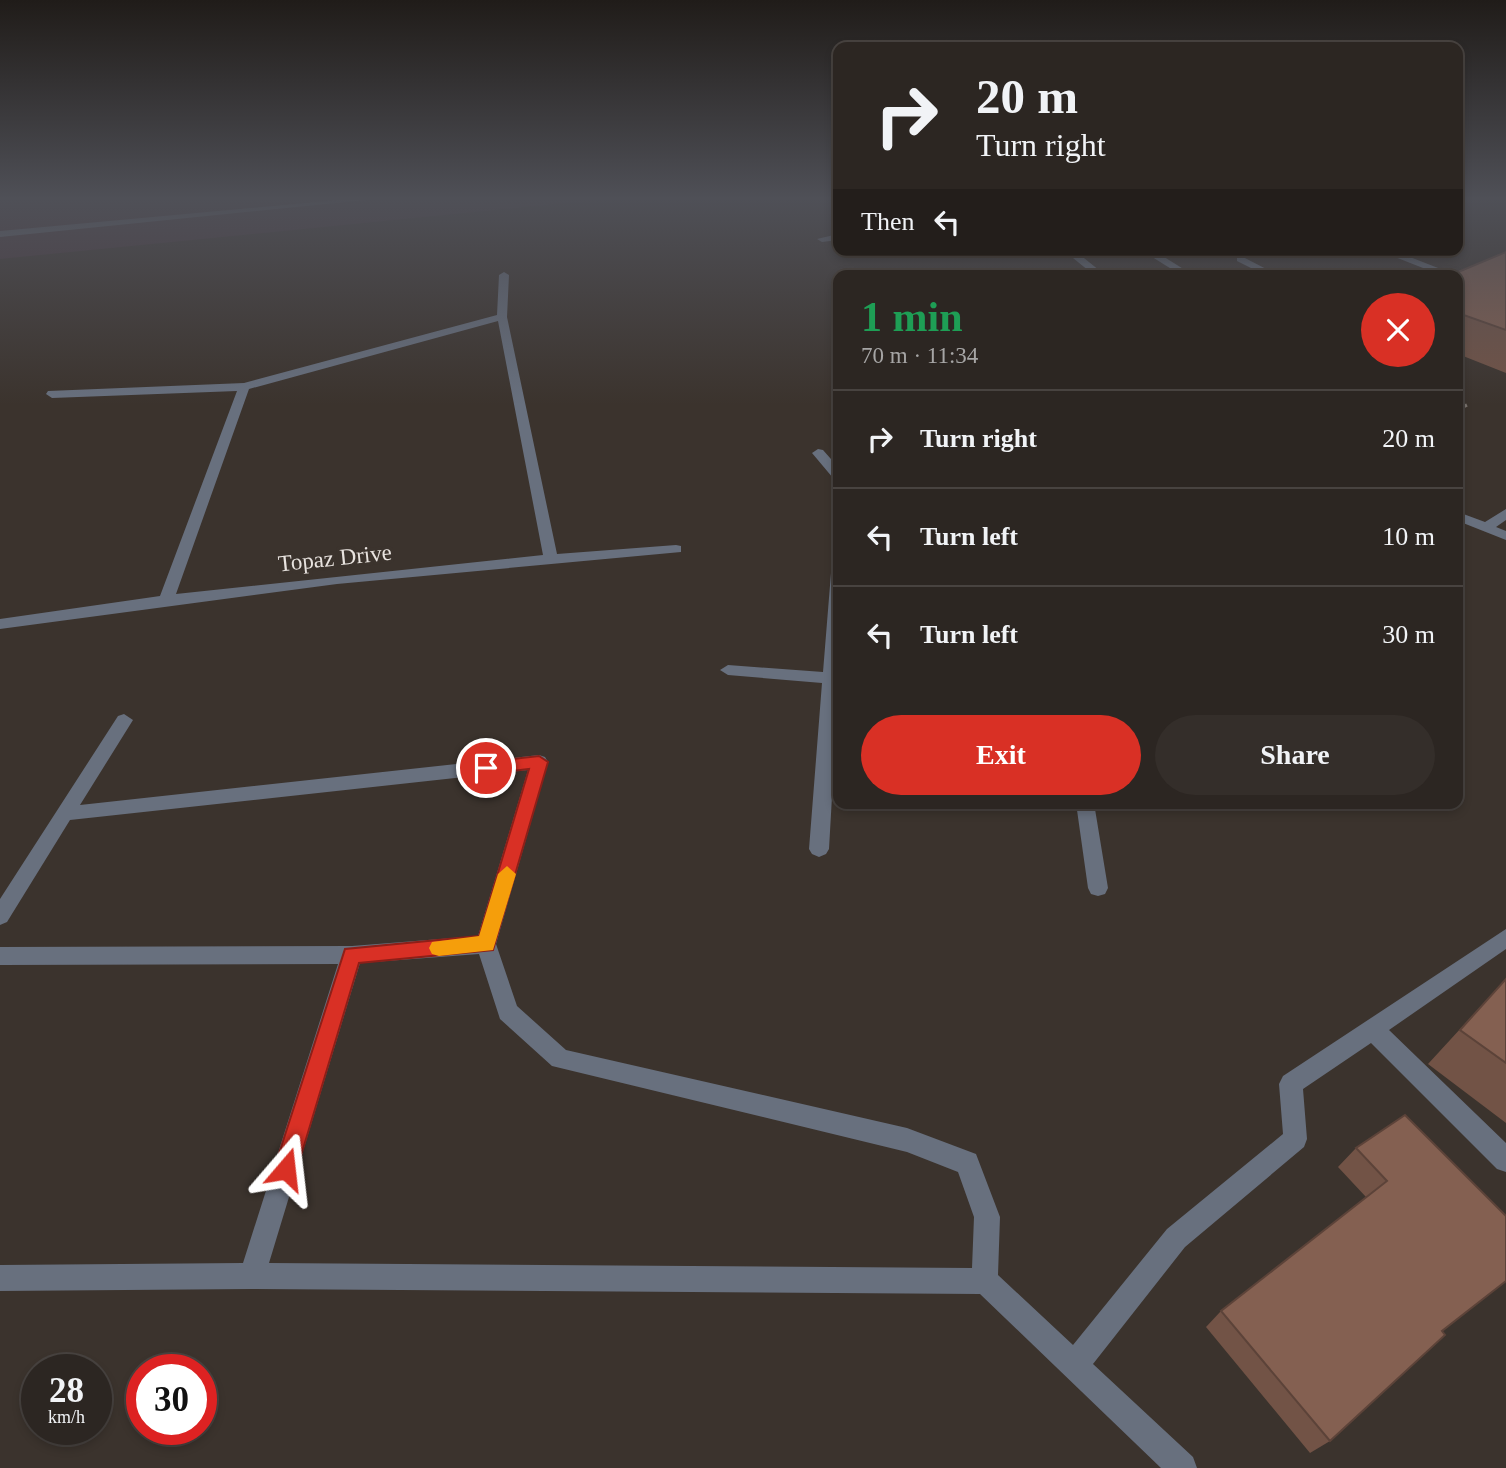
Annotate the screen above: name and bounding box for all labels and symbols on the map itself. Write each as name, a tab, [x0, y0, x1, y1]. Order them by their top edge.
street label: Topaz Drive	[277, 540, 393, 576]
pin	[456, 738, 516, 798]
position arrow	[249, 1132, 323, 1206]
speed limit sign: 30	[126, 1354, 217, 1445]

